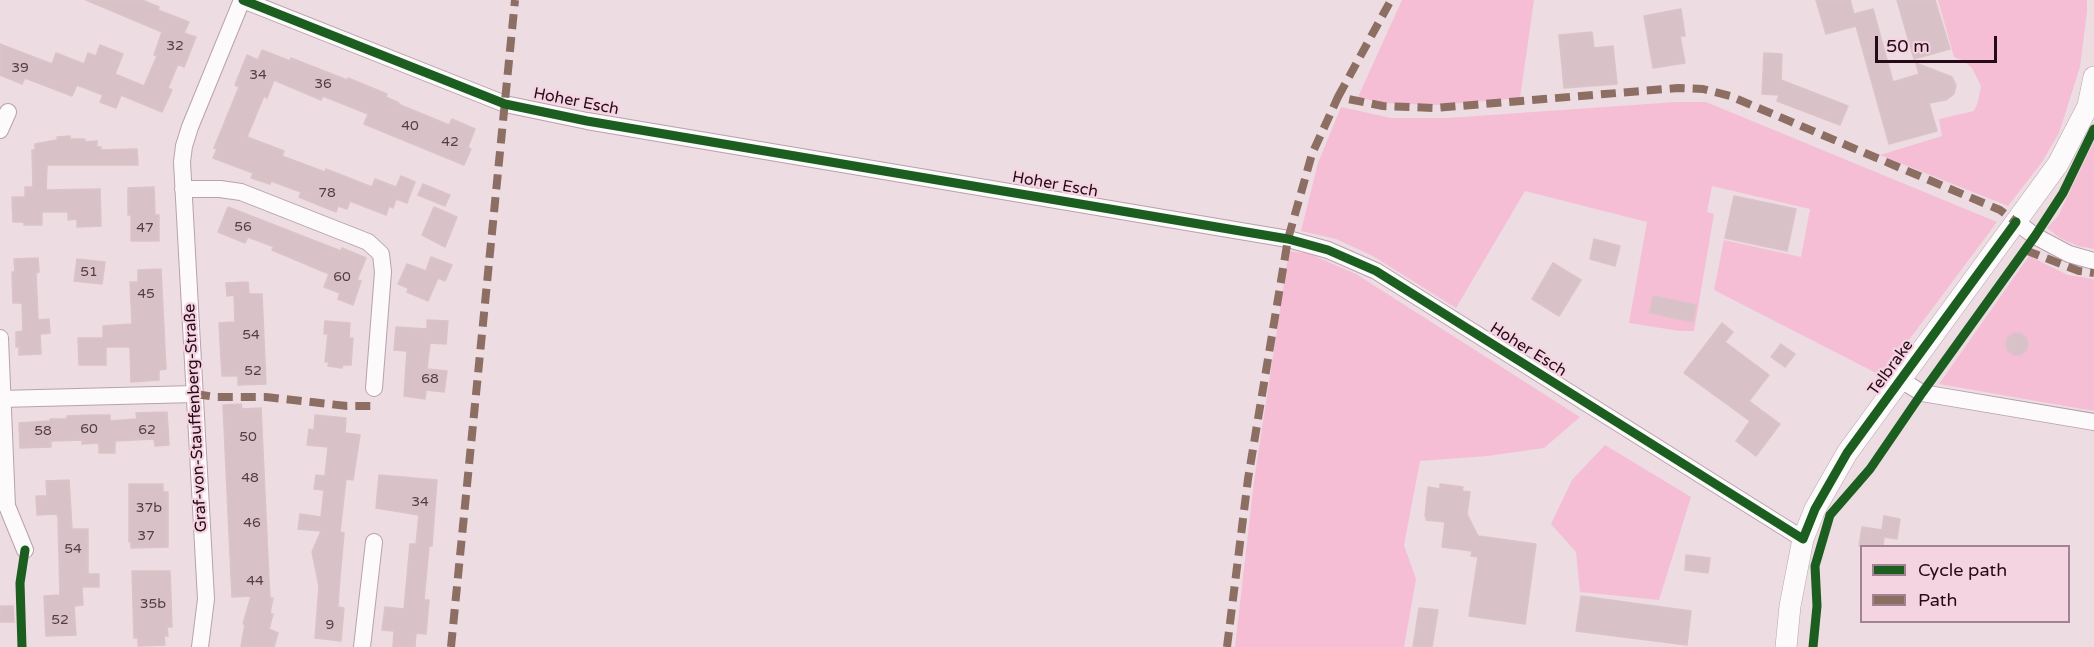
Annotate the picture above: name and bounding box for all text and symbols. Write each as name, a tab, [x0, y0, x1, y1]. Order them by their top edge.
scale bar	[1878, 24, 2000, 62]
text: 50 m	[1886, 35, 1930, 57]
house number: 32	[166, 38, 184, 54]
house number: 39	[11, 60, 29, 76]
house number: 34	[249, 67, 267, 83]
house number: 36	[314, 76, 332, 92]
street label: Hoher Esch	[532, 84, 620, 120]
house number: 40	[401, 118, 419, 134]
house number: 42	[441, 134, 459, 150]
street label: Hoher Esch	[1011, 168, 1099, 202]
house number: 78	[318, 185, 336, 201]
house number: 56	[234, 219, 252, 235]
house number: 47	[136, 220, 154, 236]
house number: 51	[80, 264, 98, 280]
house number: 60	[333, 269, 351, 285]
house number: 45	[137, 286, 155, 302]
street label: Graf-von-Stauffenberg-Straße	[180, 303, 212, 533]
street label: Hoher Esch	[1486, 319, 1570, 381]
house number: 54	[242, 327, 260, 343]
street label: Telbrake	[1864, 336, 1918, 400]
house number: 52	[244, 363, 262, 379]
house number: 68	[421, 371, 439, 387]
house number: 60	[80, 421, 98, 437]
house number: 62	[138, 422, 156, 438]
house number: 58	[34, 423, 52, 439]
house number: 50	[239, 429, 257, 445]
house number: 48	[241, 470, 259, 486]
house number: 34	[411, 494, 429, 510]
house number: 37b	[136, 500, 162, 516]
house number: 46	[243, 515, 261, 531]
house number: 37	[137, 528, 155, 544]
house number: 54	[64, 541, 82, 557]
legend	[1860, 545, 2070, 623]
text: Cycle path	[1918, 559, 2007, 581]
house number: 44	[246, 573, 264, 589]
text: Path	[1918, 589, 1957, 611]
house number: 35b	[140, 596, 166, 612]
house number: 52	[51, 612, 69, 628]
house number: 9	[326, 617, 334, 633]

